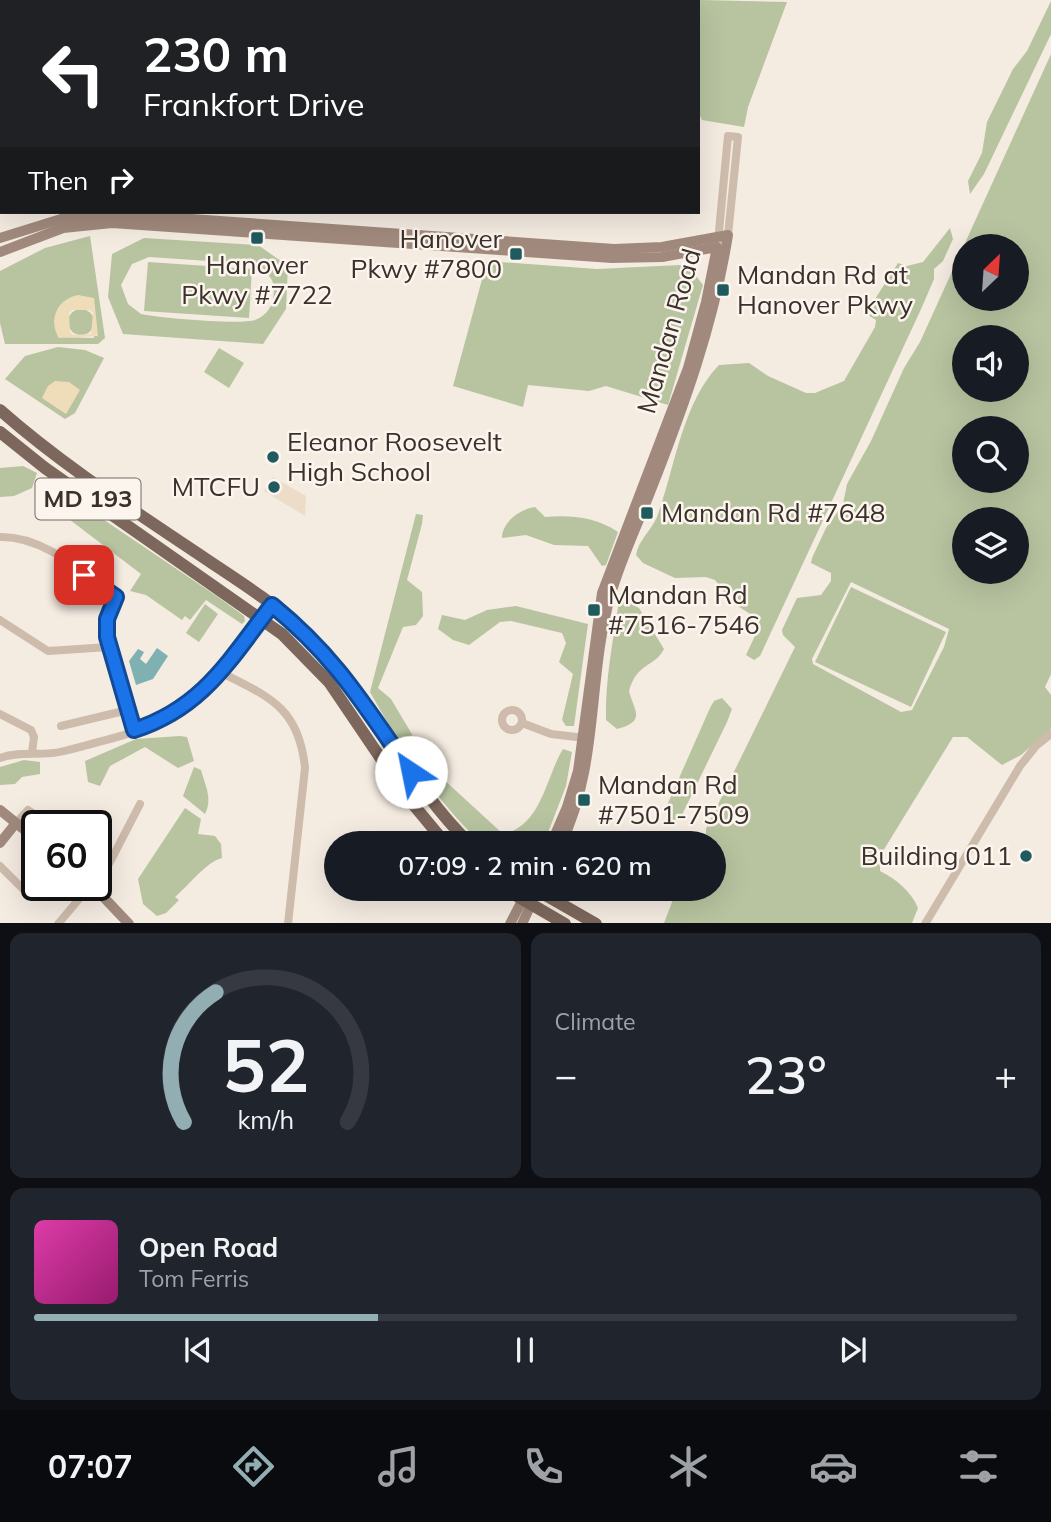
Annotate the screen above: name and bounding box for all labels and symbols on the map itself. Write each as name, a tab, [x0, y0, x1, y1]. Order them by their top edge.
place label: Hanover Pkwy #7800	[351, 222, 503, 285]
marker: Hanover Pkwy #7722	[249, 230, 265, 246]
north arrow	[952, 234, 1029, 312]
street label: Mandan Road	[629, 245, 708, 417]
marker: Hanover Pkwy #7800	[508, 246, 524, 262]
place label: Hanover Pkwy #7722	[181, 248, 333, 311]
place label: Mandan Rd at Hanover Pkwy	[737, 258, 913, 321]
marker: Mandan Rd at Hanover Pkwy	[715, 282, 731, 298]
place label: Eleanor Roosevelt High School	[287, 425, 502, 488]
marker: Eleanor Roosevelt High School	[265, 449, 281, 465]
place label: MTCFU	[172, 470, 260, 503]
road number: MD 193	[36, 478, 140, 520]
marker: MTCFU	[266, 479, 282, 495]
place label: Mandan Rd #7648	[661, 496, 885, 529]
marker: Mandan Rd #7648	[639, 505, 655, 521]
pin	[54, 545, 114, 605]
place label: Mandan Rd #7516-7546	[608, 578, 760, 641]
marker: Mandan Rd #7516-7546	[586, 602, 602, 618]
position arrow	[374, 735, 448, 809]
place label: Mandan Rd #7501-7509	[598, 768, 750, 831]
marker: Mandan Rd #7501-7509	[576, 792, 592, 808]
speed limit sign: 60	[21, 810, 112, 901]
place label: Building 011	[861, 839, 1012, 872]
marker: Building 011	[1018, 848, 1034, 864]

